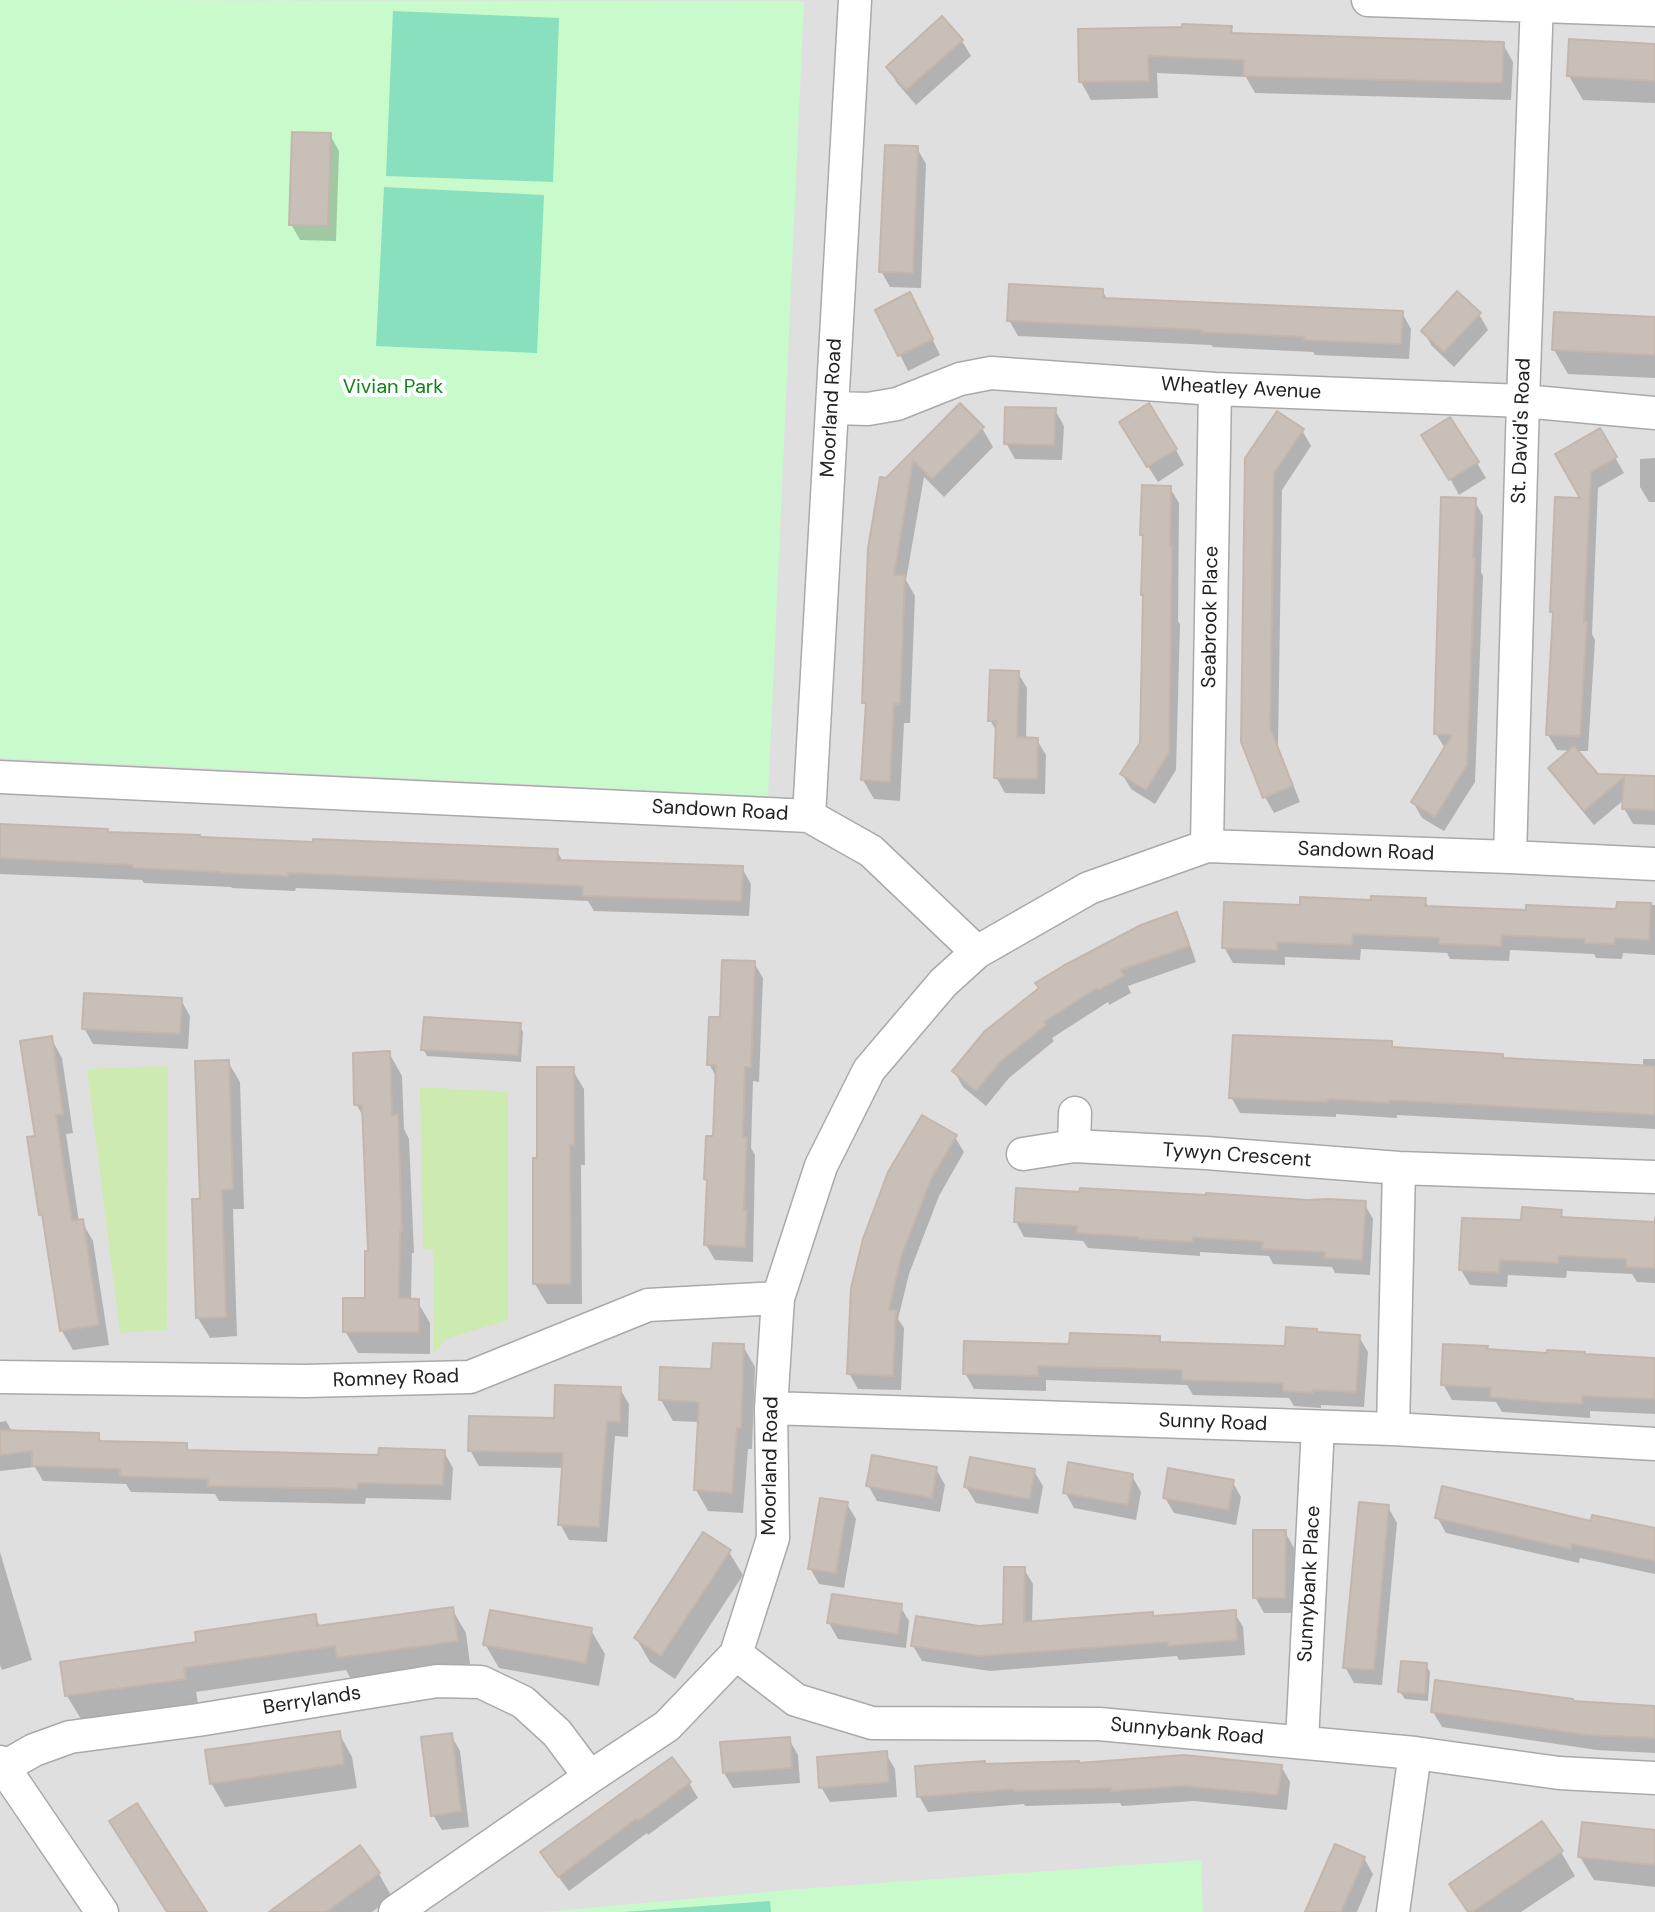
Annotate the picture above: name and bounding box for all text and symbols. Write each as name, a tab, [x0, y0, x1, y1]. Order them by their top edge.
street label: Moorland Road	[816, 338, 848, 478]
street label: St. David's Road	[1507, 358, 1537, 504]
street label: Wheatley Avenue	[1160, 373, 1322, 405]
park label: Vivian Park	[343, 376, 443, 400]
street label: Seabrook Place	[1198, 546, 1224, 688]
street label: Sandown Road	[651, 795, 789, 827]
street label: Sandown Road	[1297, 838, 1435, 866]
street label: Tywyn Crescent	[1162, 1139, 1312, 1173]
street label: Romney Road	[332, 1365, 460, 1393]
street label: Moorland Road	[758, 1396, 784, 1536]
street label: Sunny Road	[1158, 1409, 1268, 1437]
street label: Sunnybank Place	[1294, 1505, 1326, 1663]
street label: Berrylands	[261, 1681, 363, 1721]
street label: Sunnybank Road	[1109, 1713, 1265, 1751]

